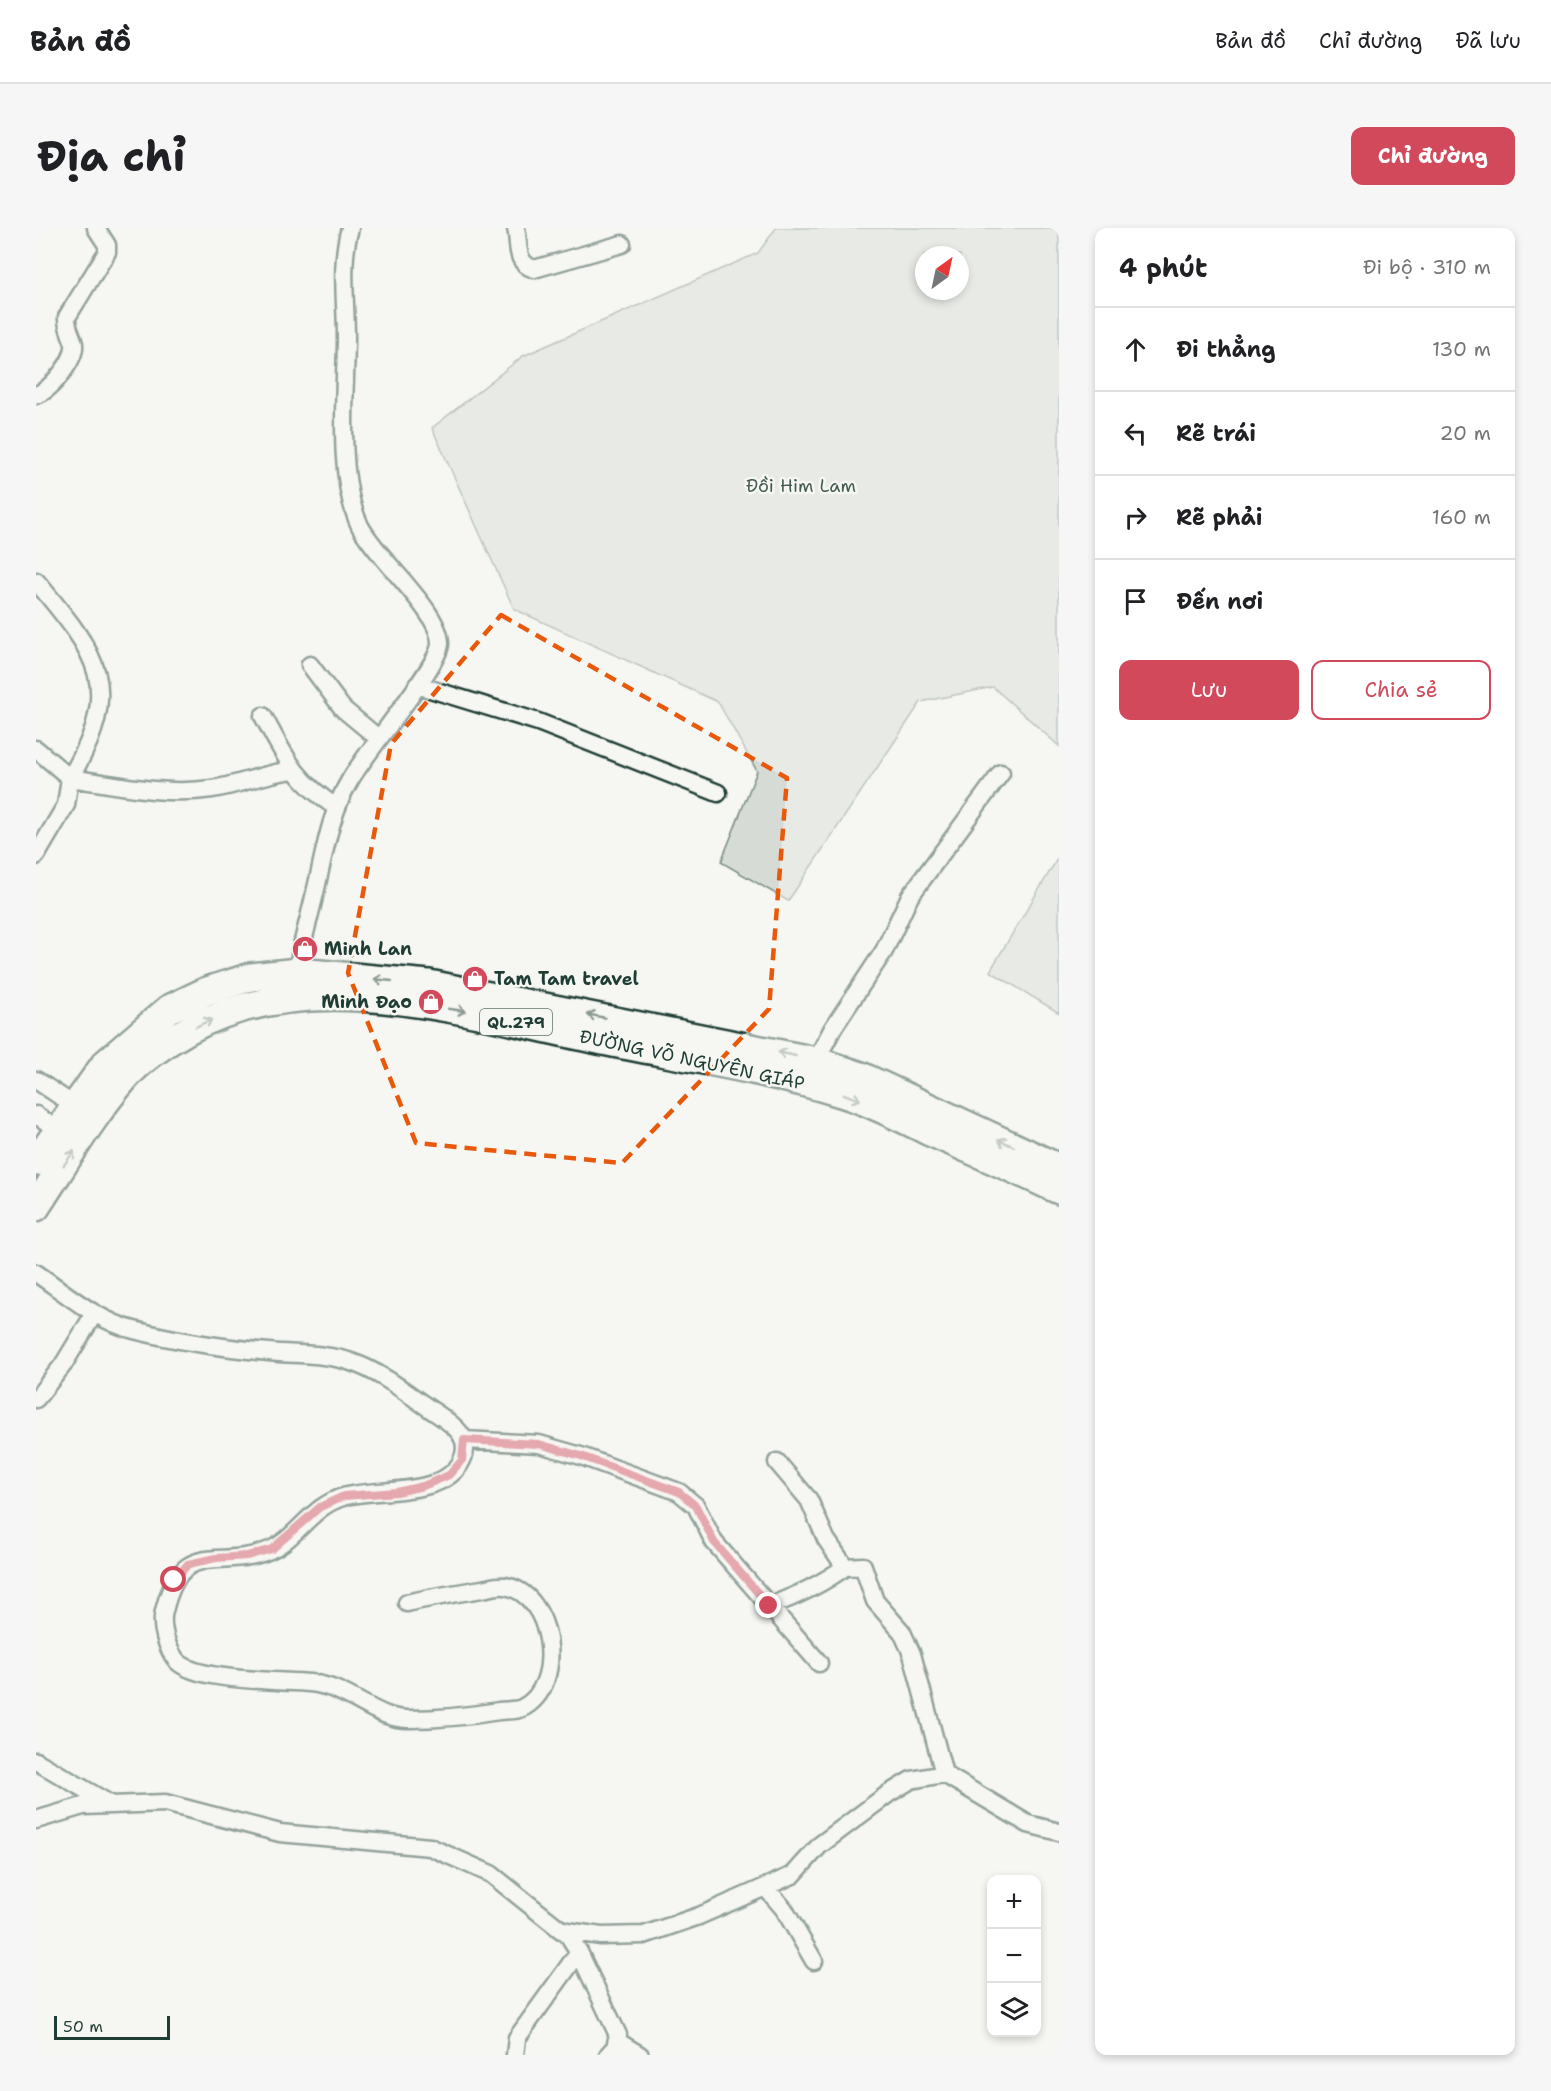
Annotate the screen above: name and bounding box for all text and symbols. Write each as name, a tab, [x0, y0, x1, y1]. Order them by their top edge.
text: Bản đồ	[30, 22, 131, 60]
text: Bản đồ	[1215, 27, 1286, 55]
text: Chỉ đường	[1319, 27, 1422, 55]
text: Đã lưu	[1455, 27, 1521, 55]
button: Chỉ đường	[1351, 127, 1515, 185]
text: Địa chỉ	[36, 128, 185, 184]
north arrow	[915, 246, 969, 300]
text: 4 phút	[1119, 250, 1208, 285]
text: Đi bộ · 310 m	[1363, 254, 1491, 280]
icon: ahead	[1119, 333, 1152, 366]
text: Đi thẳng	[1176, 335, 1276, 364]
text: 130 m	[1432, 336, 1491, 362]
icon: left	[1119, 417, 1152, 450]
text: Rẽ trái	[1176, 419, 1256, 448]
text: 20 m	[1440, 420, 1491, 446]
park label: Đồi Him Lam	[746, 474, 856, 498]
icon: right	[1119, 501, 1152, 534]
text: Rẽ phải	[1176, 503, 1262, 532]
text: 160 m	[1432, 504, 1491, 530]
icon: arrive	[1119, 585, 1152, 618]
text: Đến nơi	[1176, 587, 1263, 616]
button: Lưu	[1119, 660, 1299, 720]
button: Chia sẻ	[1311, 660, 1491, 720]
shop icon: Minh Lan	[290, 934, 320, 964]
place label: Minh Lan	[324, 937, 412, 961]
shop icon: Tam Tam travel	[460, 964, 490, 994]
place label: Tam Tam travel	[494, 967, 639, 991]
one-way arrow	[374, 974, 393, 985]
shop icon: Minh Đạo	[416, 987, 446, 1017]
place label: Minh Đạo	[321, 990, 412, 1014]
one-way arrow	[446, 1005, 466, 1016]
road number: QL.279	[480, 1009, 552, 1035]
one-way arrow	[586, 1010, 606, 1021]
one-way arrow	[194, 1016, 212, 1028]
street label: ĐƯỜNG VÕ NGUYÊN GIÁP	[577, 1024, 807, 1096]
one-way arrow	[778, 1048, 797, 1059]
one-way arrow	[842, 1093, 861, 1104]
one-way arrow	[997, 1137, 1015, 1149]
one-way arrow	[63, 1151, 75, 1167]
route start	[160, 1566, 186, 1592]
route end	[755, 1592, 781, 1618]
map controls	[987, 1875, 1041, 2037]
button: +	[987, 1875, 1041, 1929]
button: −	[987, 1929, 1041, 1983]
button: layers	[987, 1983, 1041, 2037]
scale bar	[54, 2013, 170, 2040]
text: 50 m	[63, 2016, 103, 2037]

